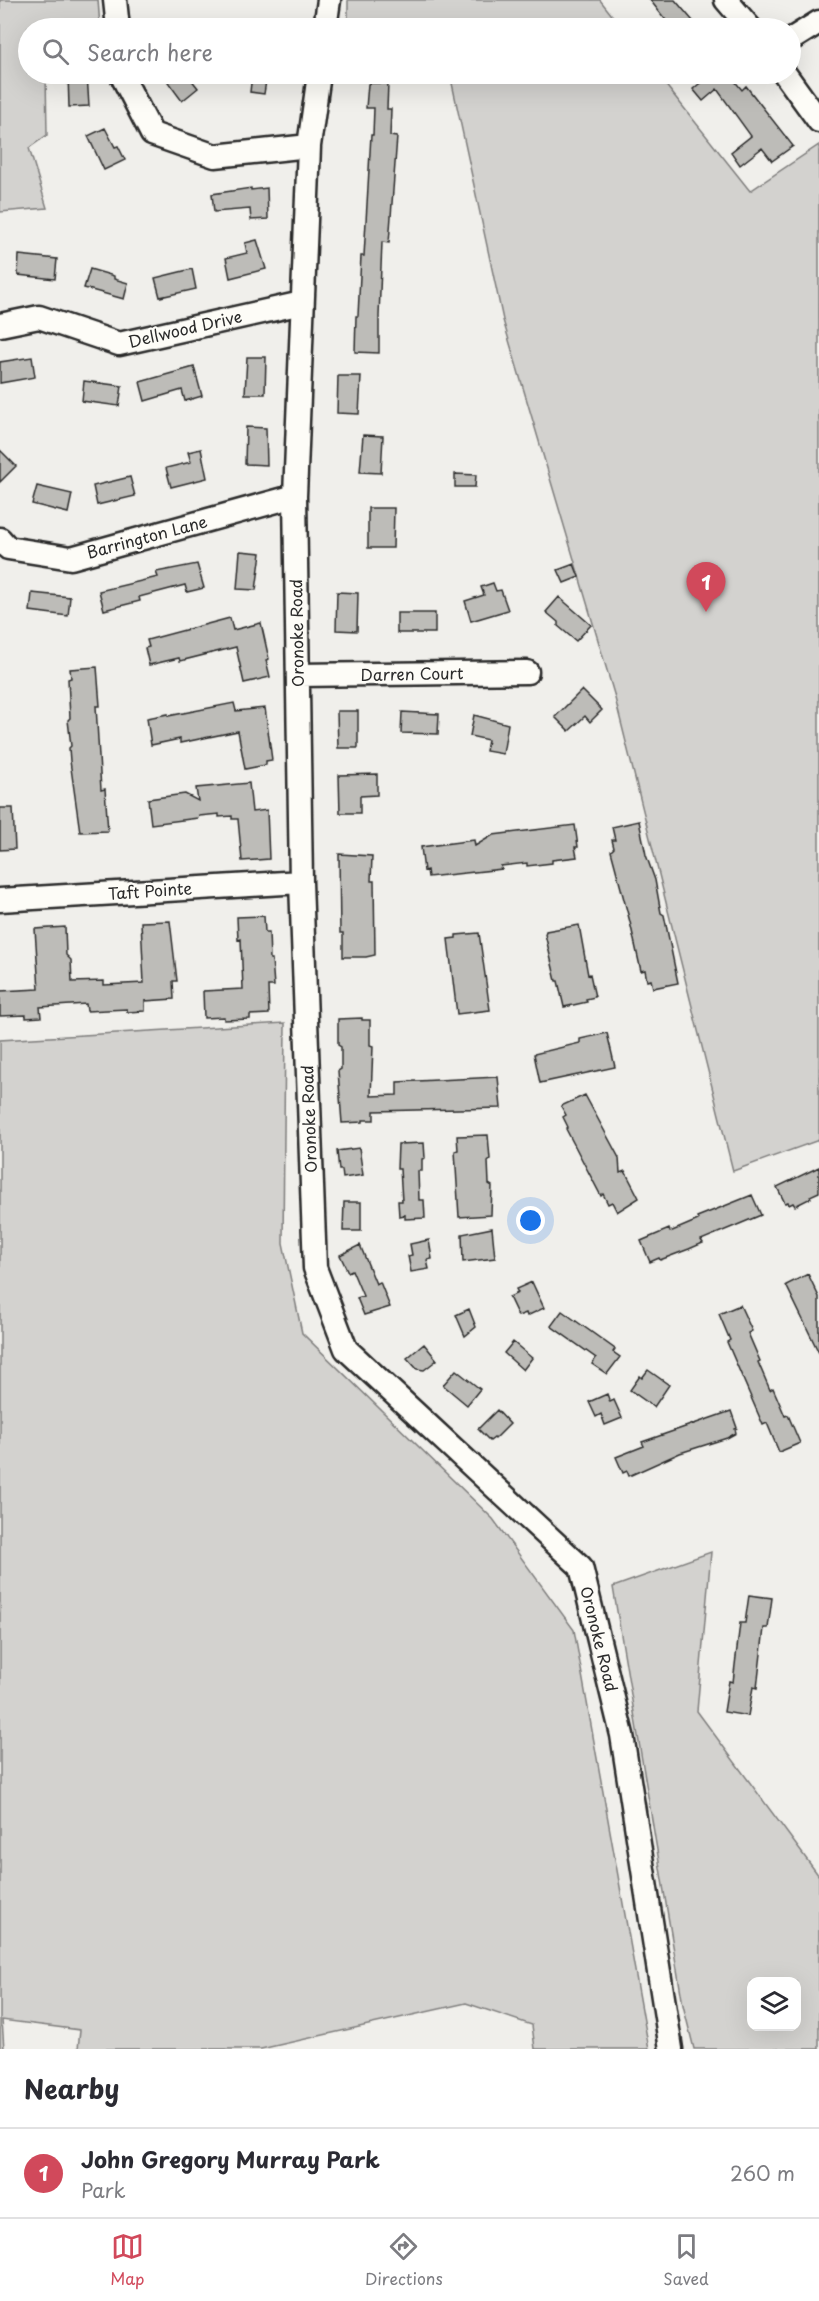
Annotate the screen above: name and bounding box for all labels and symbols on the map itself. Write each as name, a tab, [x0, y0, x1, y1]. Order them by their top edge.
street label: Dellwood Drive	[125, 303, 244, 353]
street label: Barrington Lane	[84, 508, 210, 564]
pin: 1	[686, 562, 726, 612]
street label: Oronoke Road	[283, 579, 309, 687]
street label: Darren Court	[360, 660, 464, 686]
street label: Taft Pointe	[107, 875, 193, 905]
street label: Oronoke Road	[294, 1065, 322, 1173]
your location	[516, 1206, 545, 1235]
street label: Oronoke Road	[575, 1583, 625, 1694]

